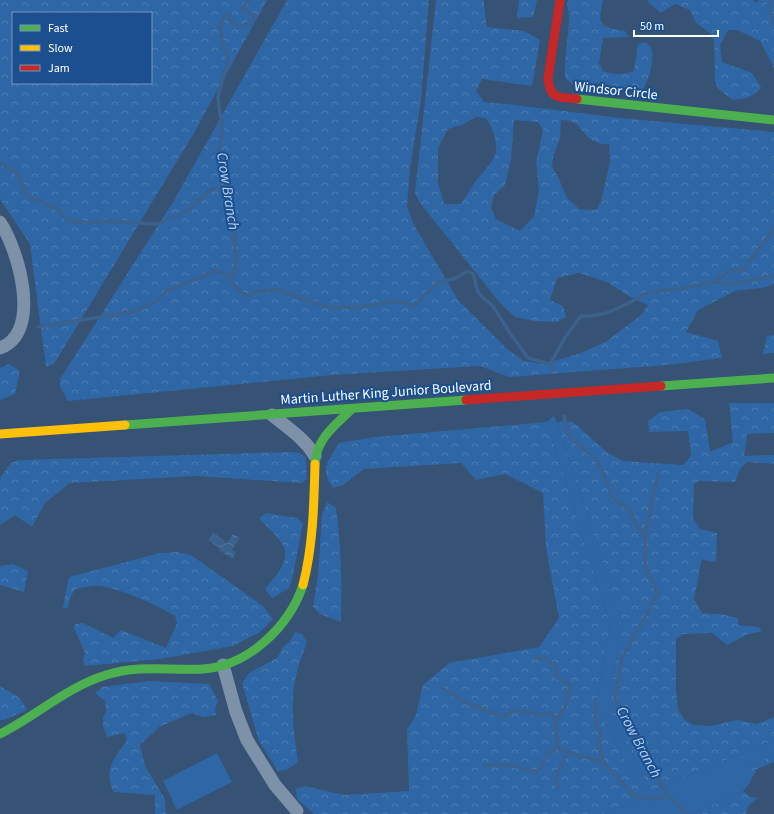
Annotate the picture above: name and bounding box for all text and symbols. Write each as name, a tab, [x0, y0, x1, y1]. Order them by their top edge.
legend	[12, 12, 152, 84]
scale bar	[634, 12, 718, 38]
text: 50 m	[640, 18, 664, 35]
text: Fast	[48, 20, 68, 37]
text: Slow	[48, 40, 73, 57]
text: Jam	[48, 60, 70, 77]
street label: Windsor Circle	[573, 77, 659, 105]
water label: Crow Branch	[211, 151, 244, 232]
street label: Martin Luther King Junior Boulevard	[280, 376, 492, 410]
water label: Crow Branch	[611, 703, 666, 782]

